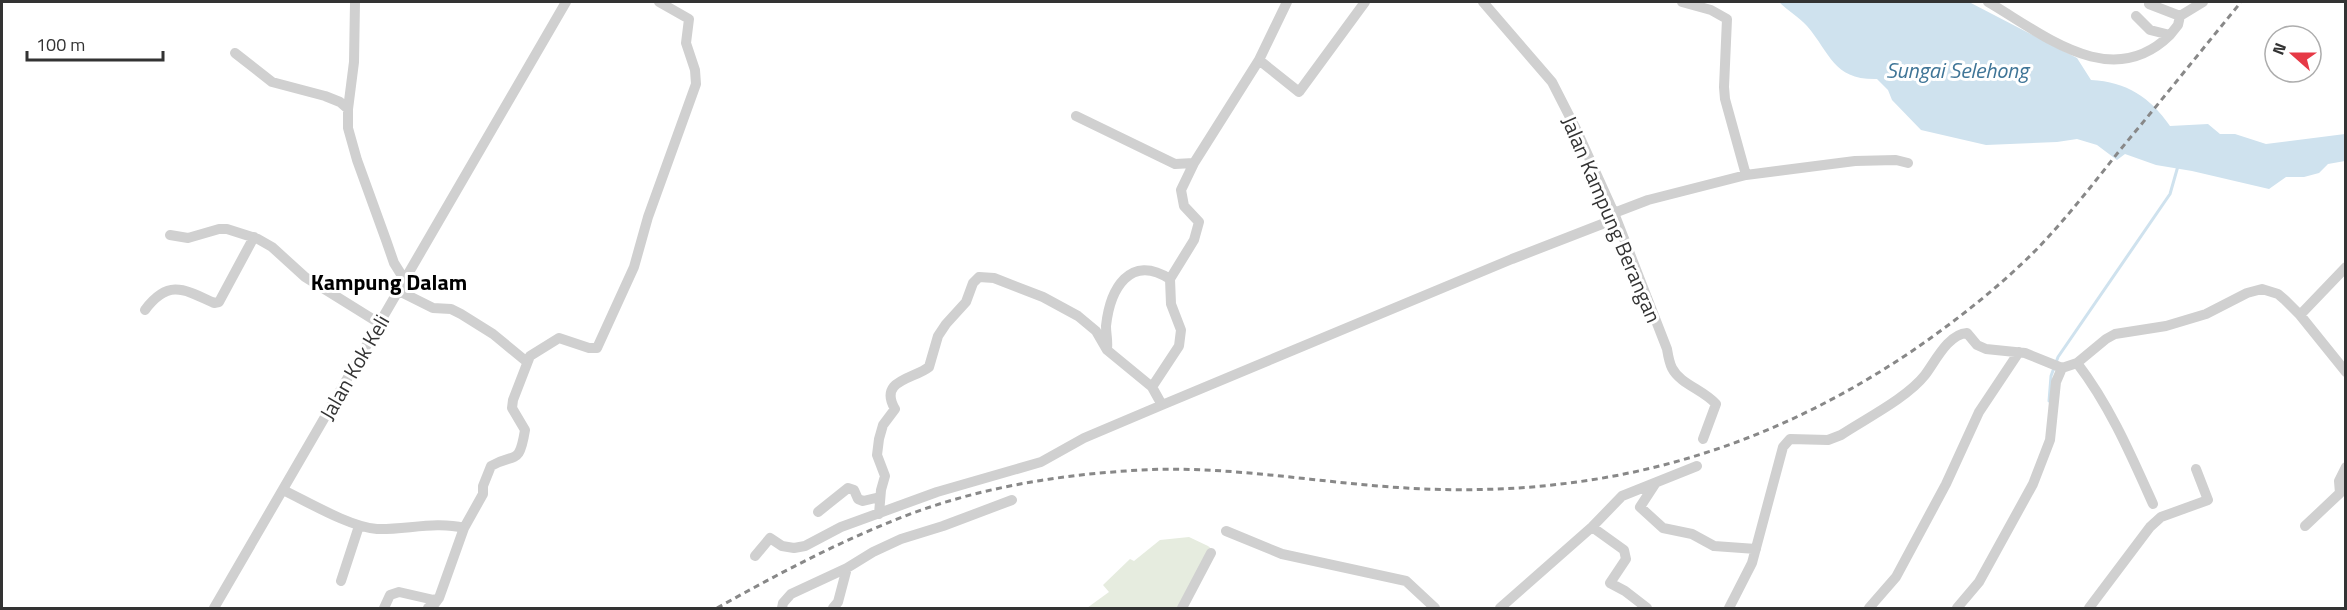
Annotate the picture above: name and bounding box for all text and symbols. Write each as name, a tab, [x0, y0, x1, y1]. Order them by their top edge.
scale bar	[27, 24, 164, 62]
north arrow	[2263, 24, 2323, 84]
text: 100 m	[36, 31, 85, 58]
text: N	[2266, 39, 2292, 58]
water label: Sungai Selehong	[1886, 53, 2031, 87]
street label: Jalan Kampung Berangan	[1554, 111, 1670, 327]
district label: Kampung Dalam	[311, 265, 467, 299]
street label: Jalan Kok Keli	[311, 308, 397, 426]

